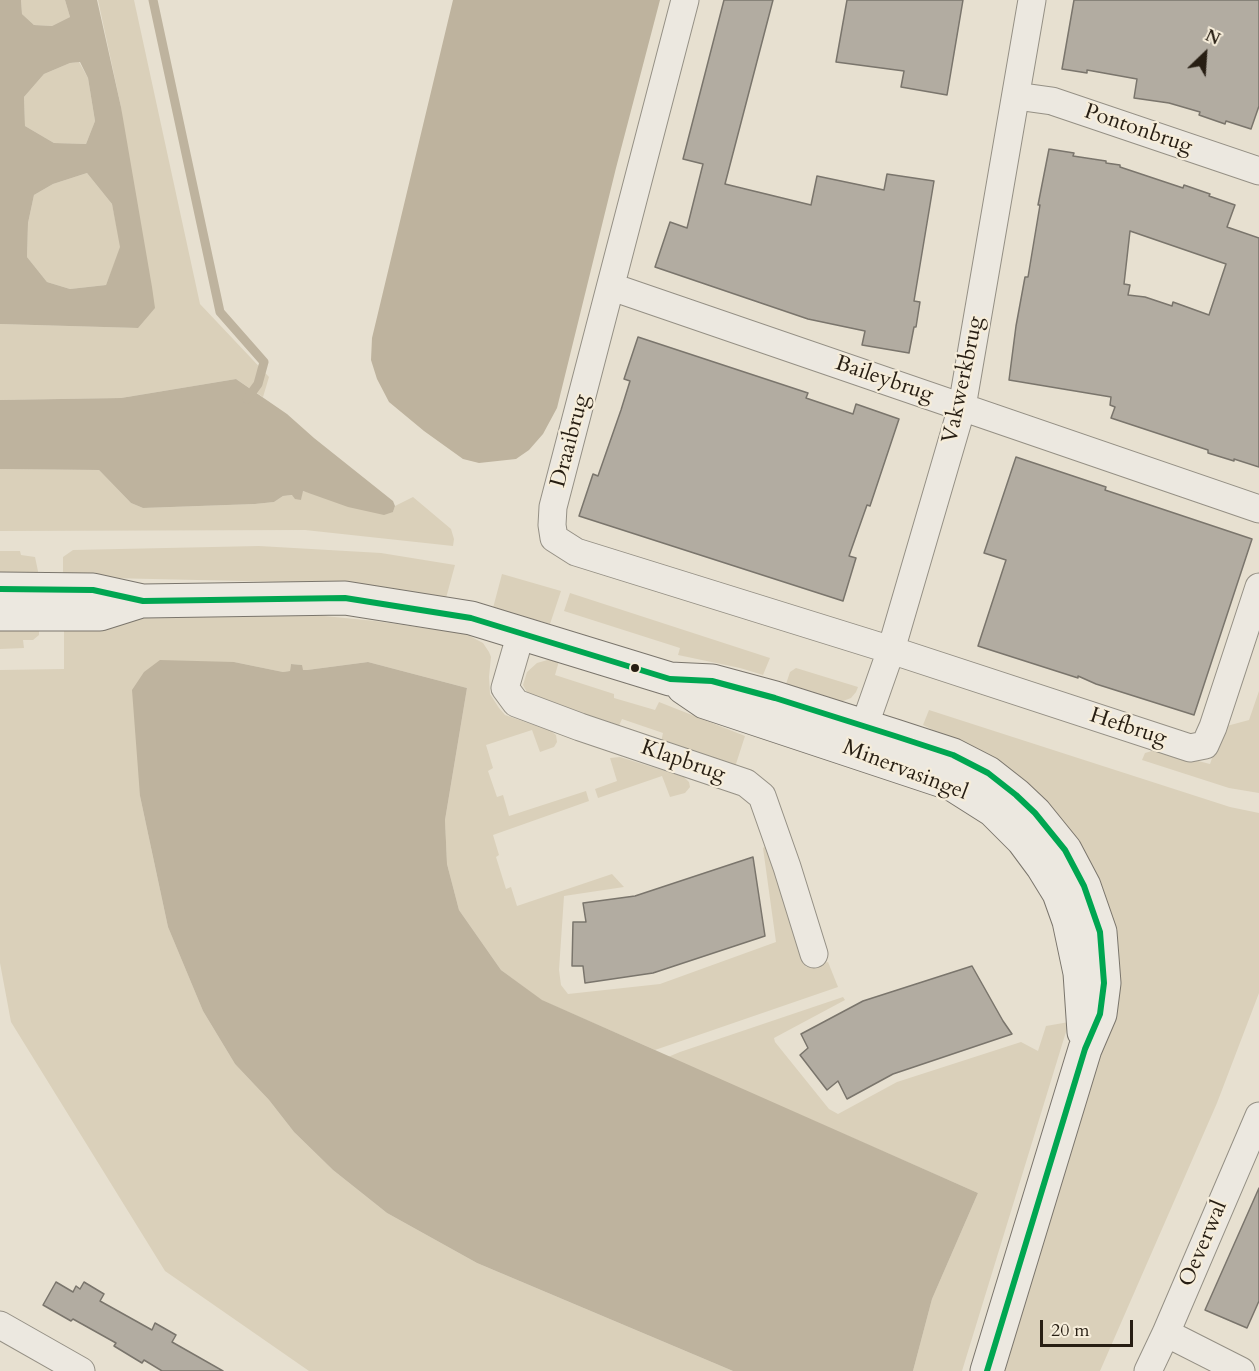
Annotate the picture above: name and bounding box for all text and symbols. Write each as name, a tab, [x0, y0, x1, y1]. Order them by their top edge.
north arrow	[1175, 24, 1235, 84]
text: N	[1202, 25, 1224, 51]
street label: Pontonbrug	[1080, 99, 1196, 161]
street label: Vakwerkbrug	[938, 314, 990, 446]
street label: Baileybrug	[831, 351, 937, 409]
street label: Draaibrug	[546, 392, 596, 490]
unlabelled marker	[629, 662, 641, 674]
street label: Hefbrug	[1086, 703, 1170, 753]
street label: Klapbrug	[637, 735, 729, 789]
street label: Minervasingel	[839, 735, 971, 807]
street label: Oeverwal	[1174, 1197, 1234, 1291]
scale bar	[1043, 1308, 1136, 1346]
text: 20 m	[1051, 1318, 1090, 1343]

